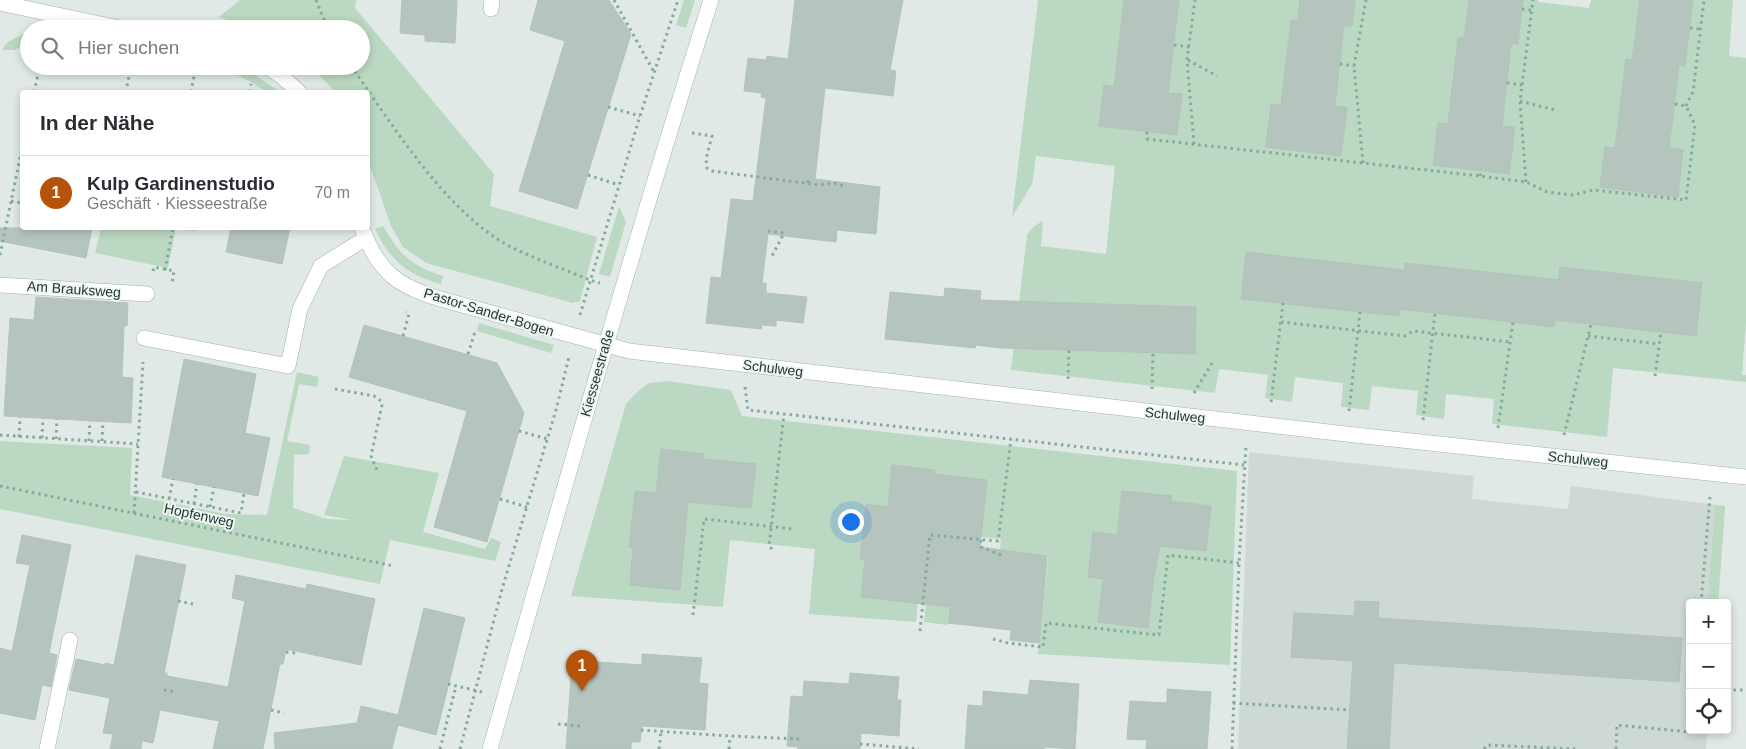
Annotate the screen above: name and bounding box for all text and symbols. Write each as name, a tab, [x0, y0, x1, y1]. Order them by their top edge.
search box	[20, 20, 370, 75]
icon: search	[38, 34, 66, 62]
text: Hier suchen	[78, 37, 179, 58]
text: In der Nähe	[40, 111, 154, 134]
text: Kulp Gardinenstudio	[87, 173, 275, 194]
text: 1	[52, 184, 60, 201]
text: 70 m	[314, 184, 350, 201]
text: Geschäft · Kiesseestraße	[87, 195, 268, 212]
street label: Am Brauksweg	[26, 278, 122, 300]
street label: Pastor-Sander-Bogen	[422, 285, 556, 339]
street label: Kiesseestraße	[577, 328, 617, 418]
street label: Schulweg	[742, 356, 804, 380]
street label: Schulweg	[1144, 404, 1206, 426]
street label: Schulweg	[1547, 448, 1609, 470]
street label: Hopfenweg	[163, 500, 235, 530]
your location	[838, 509, 864, 535]
map controls	[1686, 599, 1731, 734]
button: +	[1686, 599, 1731, 644]
button: −	[1686, 644, 1731, 689]
pin: 1	[566, 650, 598, 691]
button: locate	[1686, 689, 1731, 734]

